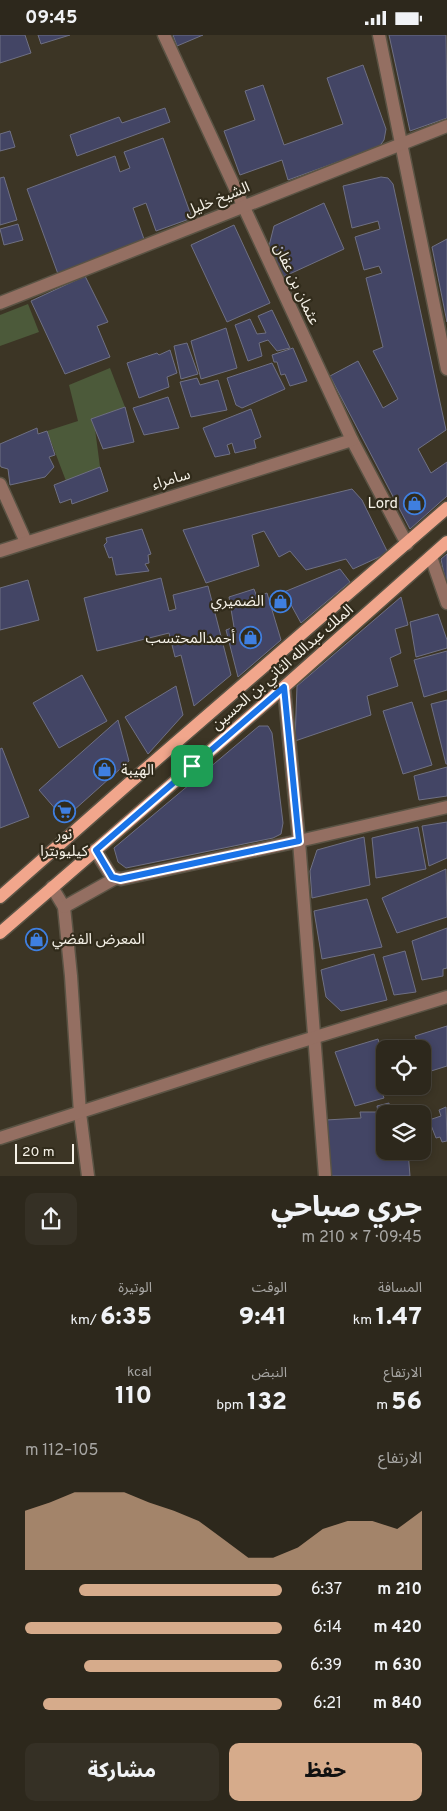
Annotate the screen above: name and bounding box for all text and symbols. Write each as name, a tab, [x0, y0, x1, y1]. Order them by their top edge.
text: 09:45	[25, 6, 78, 30]
street label: الشيخ خليل	[182, 179, 253, 223]
street label: عثمان بن عفان	[268, 241, 323, 329]
street label: سامراء	[150, 466, 193, 495]
shop icon: Lord	[402, 491, 426, 515]
place label: Lord	[367, 495, 398, 514]
shop icon: الضميري	[268, 589, 292, 613]
place label: الضميري	[211, 593, 264, 612]
street label: الملك عبدالله الثاني بن الحسين	[208, 601, 358, 735]
shop icon: أحمدالمحتسب	[239, 626, 263, 650]
place label: أحمدالمحتسب	[146, 629, 235, 649]
pin	[171, 745, 213, 787]
icon: arrive	[178, 752, 206, 780]
shop icon: الهيبة	[93, 758, 117, 782]
place label: الهيبة	[121, 762, 154, 781]
supermarket icon: نور كيليوبترا	[52, 799, 76, 823]
place label: نور كيليوبترا	[40, 826, 89, 862]
shop icon: المعرض الفضي	[24, 927, 48, 951]
place label: المعرض الفضي	[52, 931, 145, 950]
map controls	[376, 1040, 431, 1160]
button: locate	[376, 1040, 431, 1095]
button: layers	[376, 1105, 431, 1160]
scale bar	[15, 1141, 74, 1164]
text: 20 m	[22, 1144, 55, 1161]
text: جري صباحي	[271, 1191, 422, 1227]
button: share	[25, 1193, 77, 1245]
text: 09:45 · 7 × 210 m	[302, 1228, 422, 1248]
text: الوتيرة	[118, 1280, 152, 1297]
text: الوقت	[252, 1280, 287, 1297]
text: المسافة	[378, 1280, 422, 1297]
text: 6:35	[100, 1302, 152, 1334]
text: 9:41	[239, 1302, 287, 1334]
text: 1.47	[375, 1302, 422, 1334]
text: /km	[71, 1312, 100, 1329]
text: km	[353, 1312, 375, 1329]
text: kcal	[127, 1364, 152, 1381]
text: النبض	[251, 1365, 287, 1382]
text: الارتفاع	[384, 1365, 422, 1382]
text: 110	[115, 1381, 152, 1413]
text: 132	[247, 1387, 287, 1419]
text: 56	[391, 1387, 422, 1419]
text: bpm	[216, 1397, 247, 1414]
text: m	[376, 1397, 391, 1414]
text: 105–112 m	[25, 1441, 98, 1461]
text: الارتفاع	[378, 1449, 422, 1469]
text: 6:37	[311, 1580, 342, 1600]
text: 210 m	[377, 1580, 422, 1600]
text: 6:14	[313, 1618, 342, 1638]
text: 420 m	[373, 1618, 422, 1638]
text: 6:39	[310, 1656, 342, 1676]
text: 630 m	[374, 1656, 422, 1676]
text: 6:21	[313, 1694, 342, 1714]
text: 840 m	[373, 1694, 422, 1714]
button: مشاركة	[25, 1743, 219, 1801]
button: حفظ	[229, 1743, 422, 1801]

